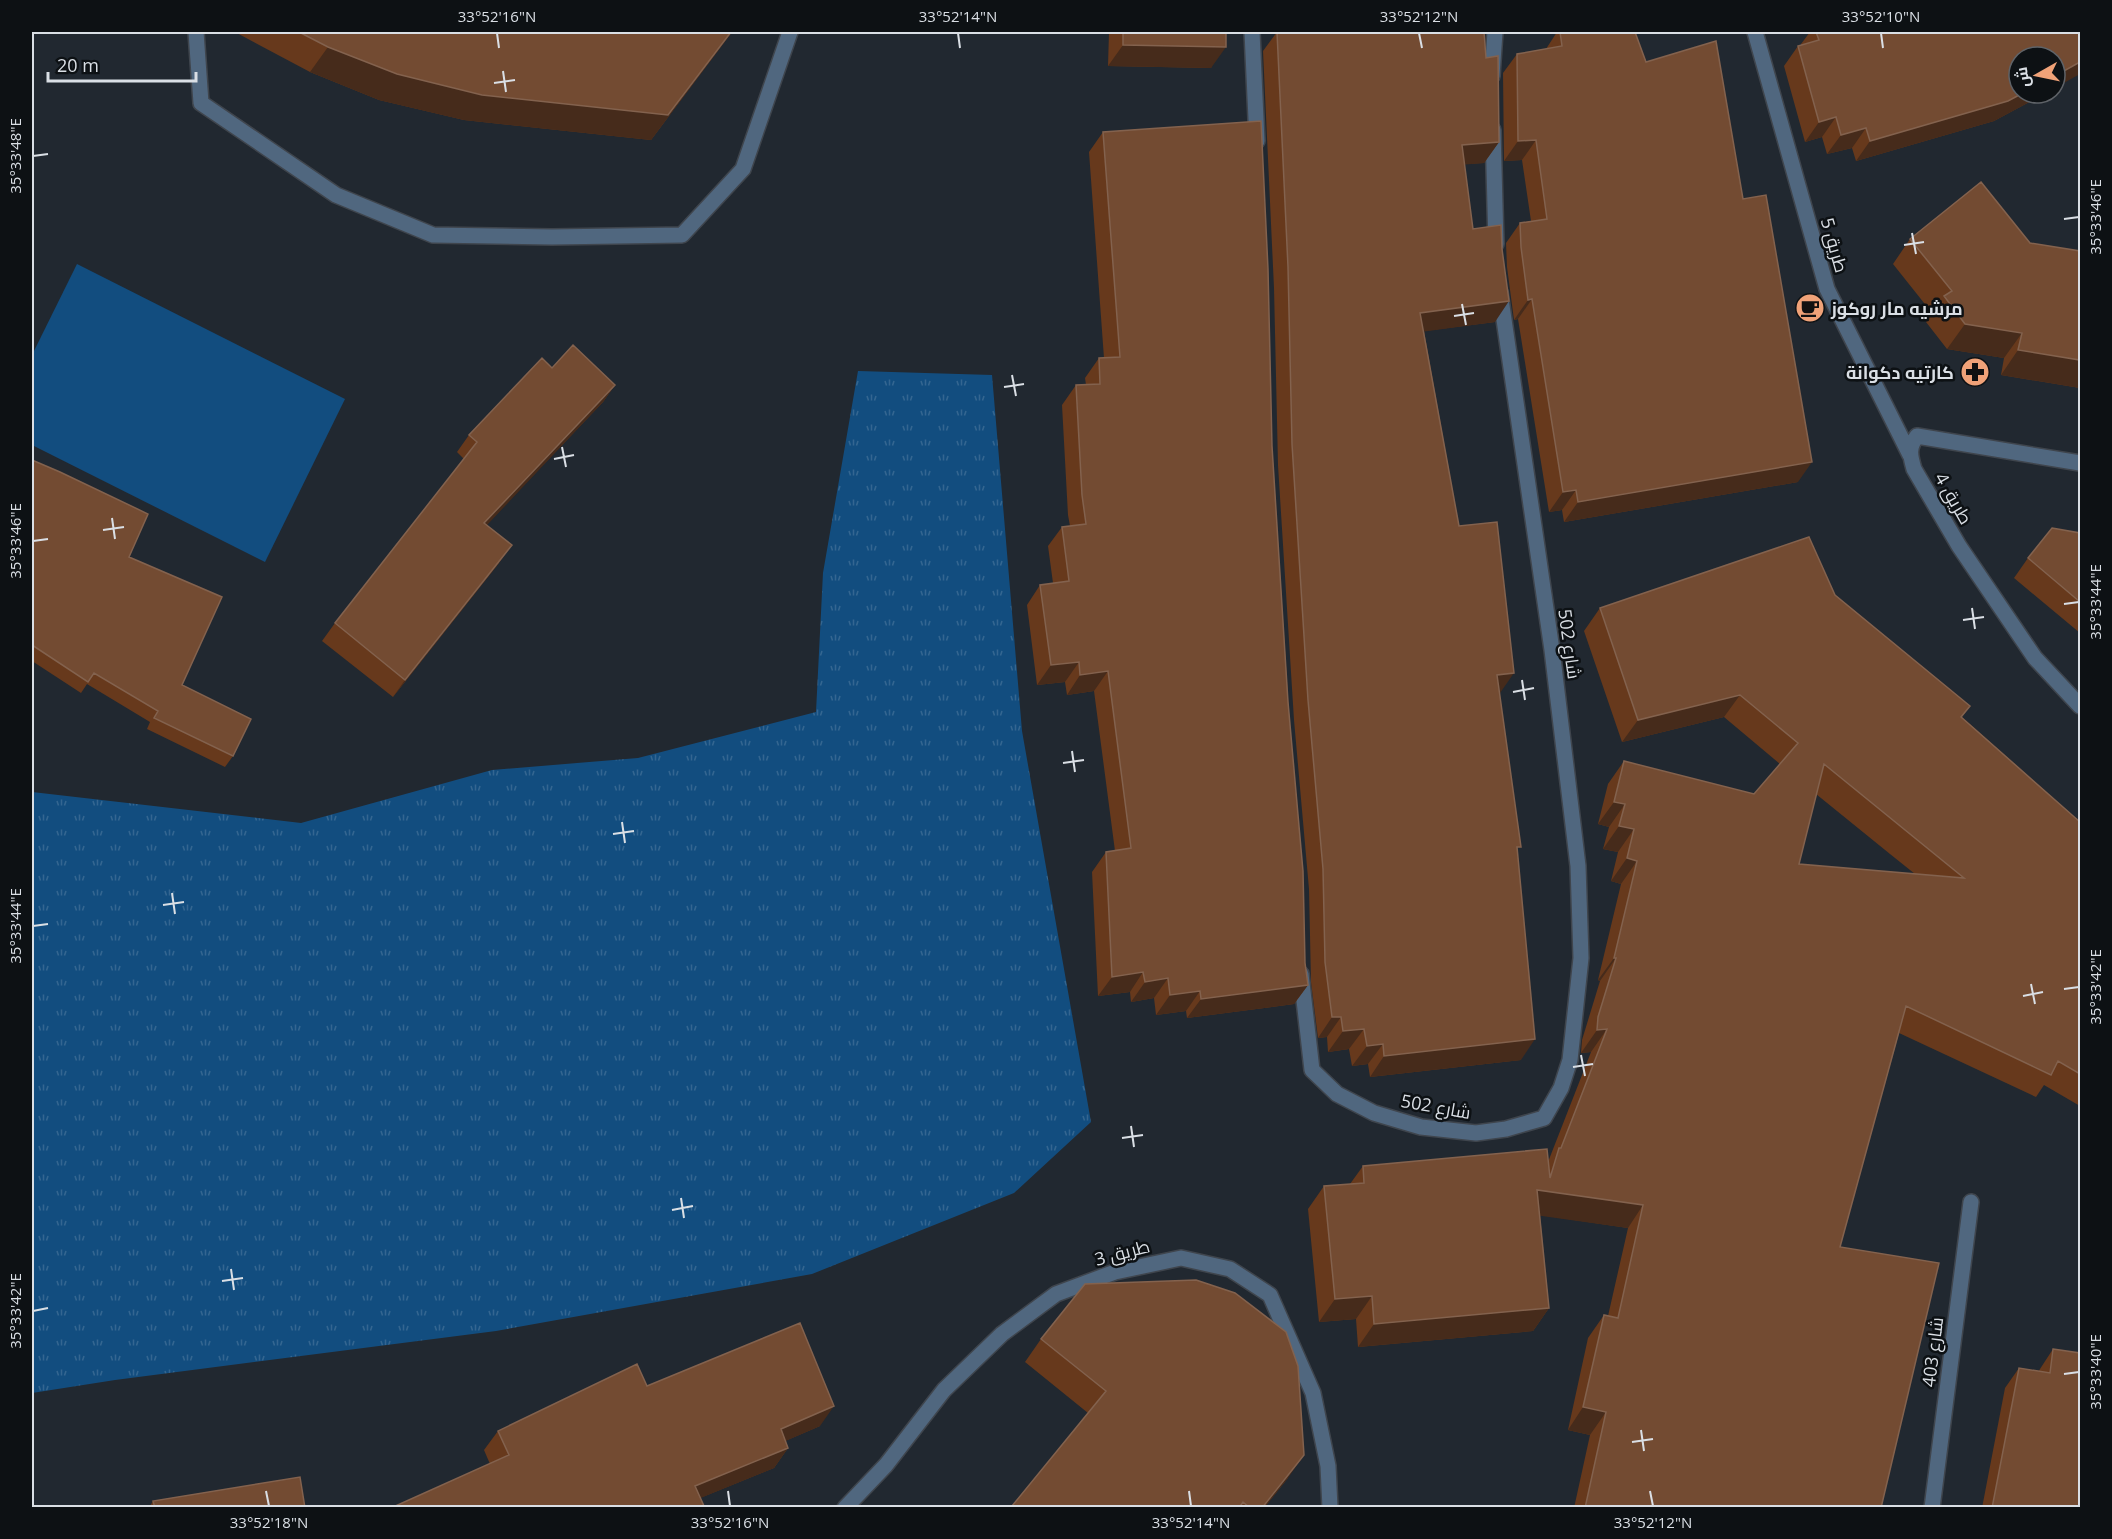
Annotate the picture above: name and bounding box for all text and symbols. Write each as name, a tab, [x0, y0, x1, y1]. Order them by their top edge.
text: 33°52'16"N	[458, 6, 536, 26]
text: 33°52'14"N	[919, 6, 997, 26]
text: 33°52'12"N	[1380, 6, 1458, 26]
text: 33°52'10"N	[1842, 6, 1920, 26]
scale bar	[48, 45, 196, 83]
north arrow	[2007, 45, 2067, 105]
text: 20 m	[57, 53, 99, 77]
text: ش	[2010, 65, 2035, 89]
text: 35°33'48"E	[5, 118, 25, 194]
text: 35°33'46"E	[2085, 179, 2105, 255]
street label: طريق 5	[1815, 215, 1854, 276]
cafe icon: مرشيه مار روكوز	[1794, 292, 1826, 324]
place label: مرشيه مار روكوز	[1830, 296, 1963, 320]
pharmacy icon: كارتيه دكوانة	[1959, 356, 1991, 388]
place label: كارتيه دكوانة	[1846, 360, 1954, 384]
street label: طريق 4	[1929, 468, 1978, 529]
text: 35°33'46"E	[5, 503, 25, 579]
text: 35°33'44"E	[2085, 564, 2105, 640]
street label: شارع 502	[1552, 607, 1587, 681]
text: 35°33'44"E	[5, 888, 25, 964]
text: 35°33'42"E	[2085, 949, 2105, 1025]
street label: شارع 502	[1399, 1088, 1473, 1125]
street label: طريق 3	[1092, 1233, 1152, 1272]
text: 35°33'42"E	[5, 1273, 25, 1349]
street label: شارع 403	[1916, 1316, 1949, 1389]
text: 35°33'40"E	[2085, 1334, 2105, 1410]
text: 33°52'18"N	[230, 1512, 308, 1532]
text: 33°52'16"N	[691, 1512, 769, 1532]
text: 33°52'14"N	[1152, 1512, 1230, 1532]
text: 33°52'12"N	[1614, 1512, 1692, 1532]

